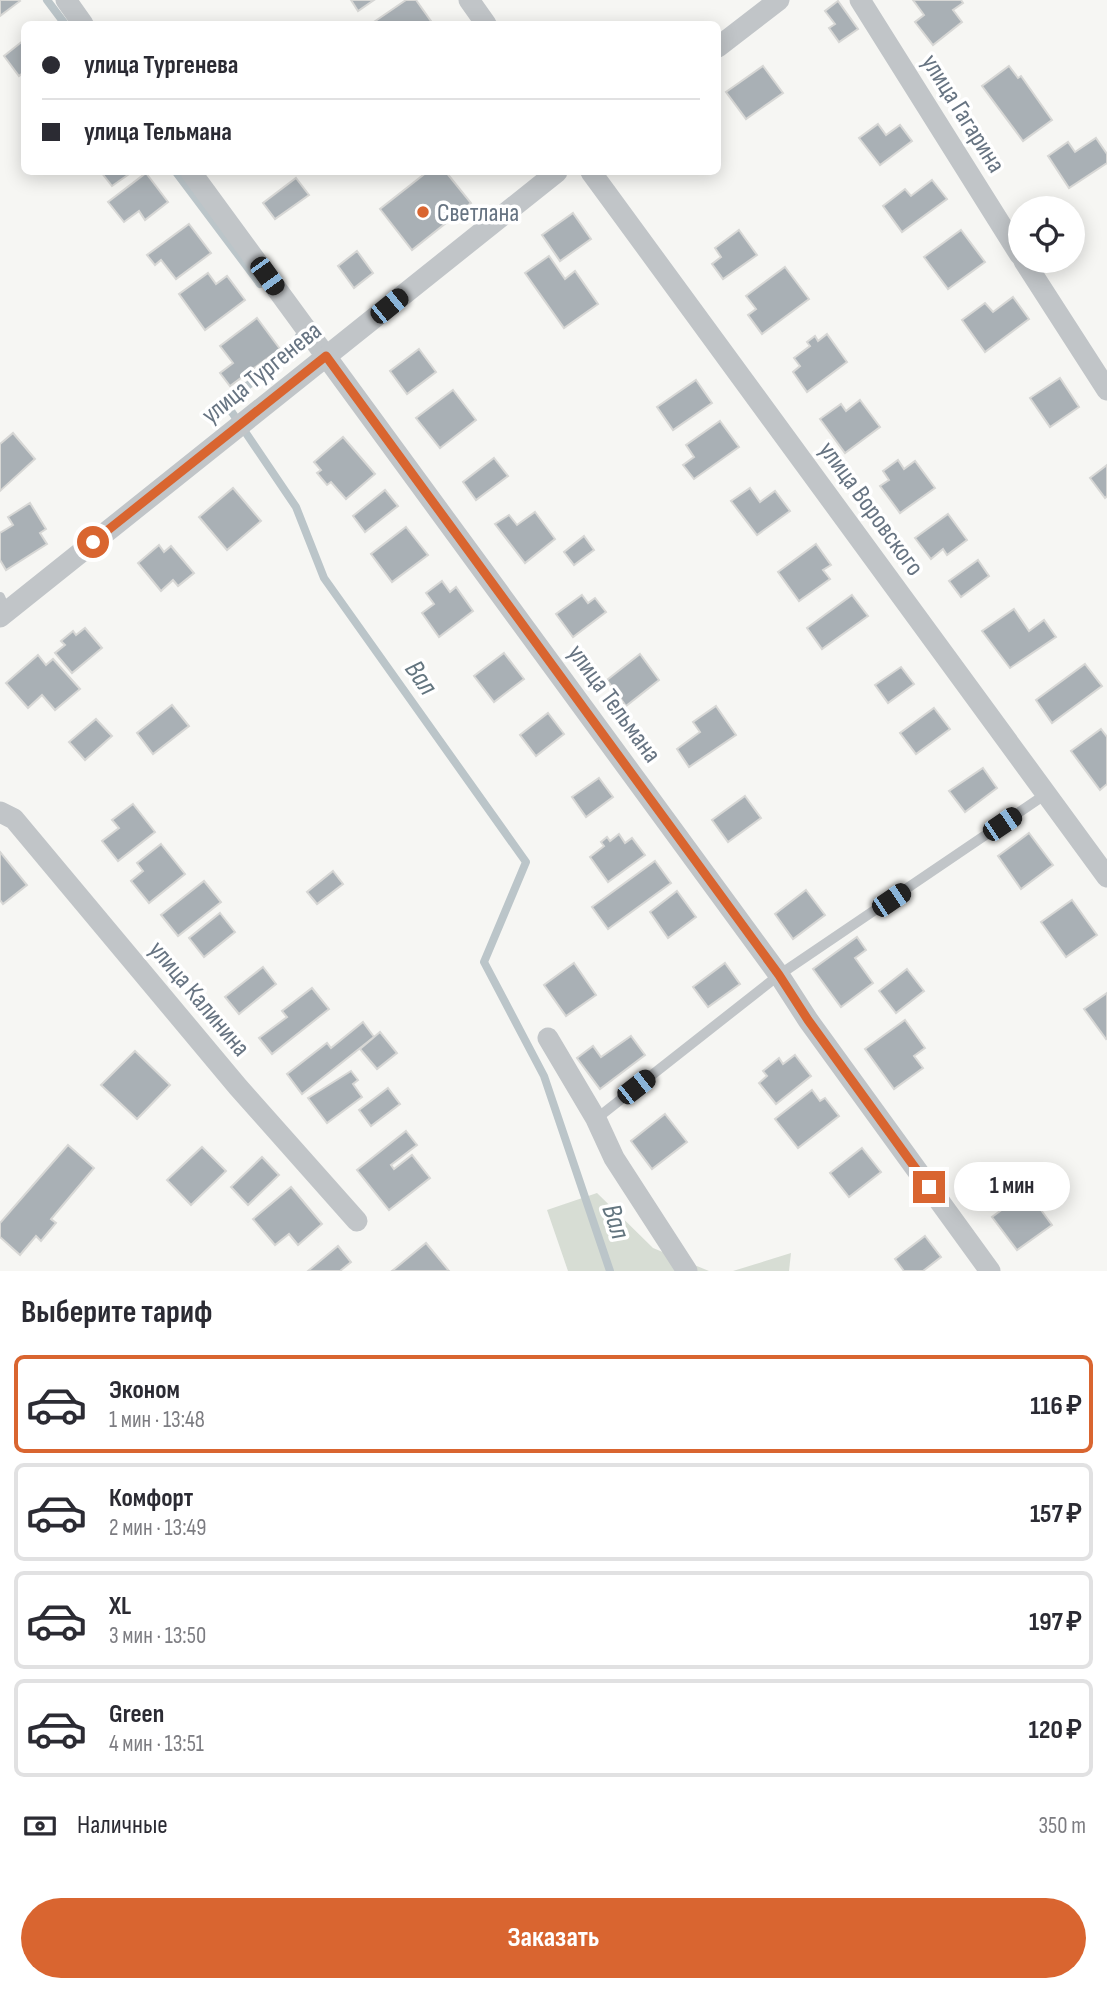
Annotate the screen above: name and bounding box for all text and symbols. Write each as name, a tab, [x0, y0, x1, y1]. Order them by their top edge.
street label: улица Гагарина	[914, 49, 1011, 179]
text: улица Тургенева	[84, 50, 238, 81]
text: улица Тельмана	[84, 117, 232, 148]
map controls	[1008, 196, 1085, 273]
button: locate	[1008, 196, 1085, 273]
place label: Светлана	[437, 198, 519, 229]
marker: Светлана	[415, 204, 431, 220]
car	[247, 253, 288, 299]
car	[367, 285, 412, 327]
street label: улица Тургенева	[196, 316, 328, 431]
street label: улица Воровского	[812, 436, 930, 582]
route start	[77, 526, 109, 558]
street label: улица Тельмана	[560, 639, 667, 769]
water label: Вал	[397, 654, 444, 701]
car	[979, 804, 1026, 844]
car	[868, 880, 915, 920]
street label: улица Калинина	[142, 935, 256, 1063]
car	[613, 1066, 660, 1108]
callout: 1 мин	[954, 1162, 1069, 1212]
route end	[913, 1171, 945, 1203]
text: 1 мин	[990, 1172, 1034, 1200]
water label: Вал	[594, 1200, 637, 1243]
text: Выберите тариф	[21, 1293, 212, 1332]
icon: car	[25, 1373, 88, 1436]
text: Эконом	[109, 1375, 180, 1406]
text: 116 ₽	[1030, 1391, 1082, 1422]
text: 1 мин · 13:48	[109, 1406, 205, 1434]
icon: car	[25, 1481, 88, 1544]
text: Комфорт	[109, 1483, 193, 1514]
text: 157 ₽	[1030, 1499, 1082, 1530]
text: 2 мин · 13:49	[109, 1514, 206, 1542]
icon: car	[25, 1589, 88, 1652]
text: XL	[109, 1591, 131, 1622]
text: 197 ₽	[1029, 1607, 1082, 1638]
text: 3 мин · 13:50	[109, 1622, 206, 1650]
icon: car	[25, 1697, 88, 1760]
text: Green	[109, 1699, 164, 1730]
text: 120 ₽	[1029, 1715, 1082, 1746]
text: 4 мин · 13:51	[109, 1730, 204, 1758]
icon: cash	[21, 1807, 59, 1845]
text: Наличные	[77, 1810, 168, 1841]
text: 350 m	[1038, 1812, 1086, 1840]
button: Заказать	[21, 1898, 1086, 1978]

